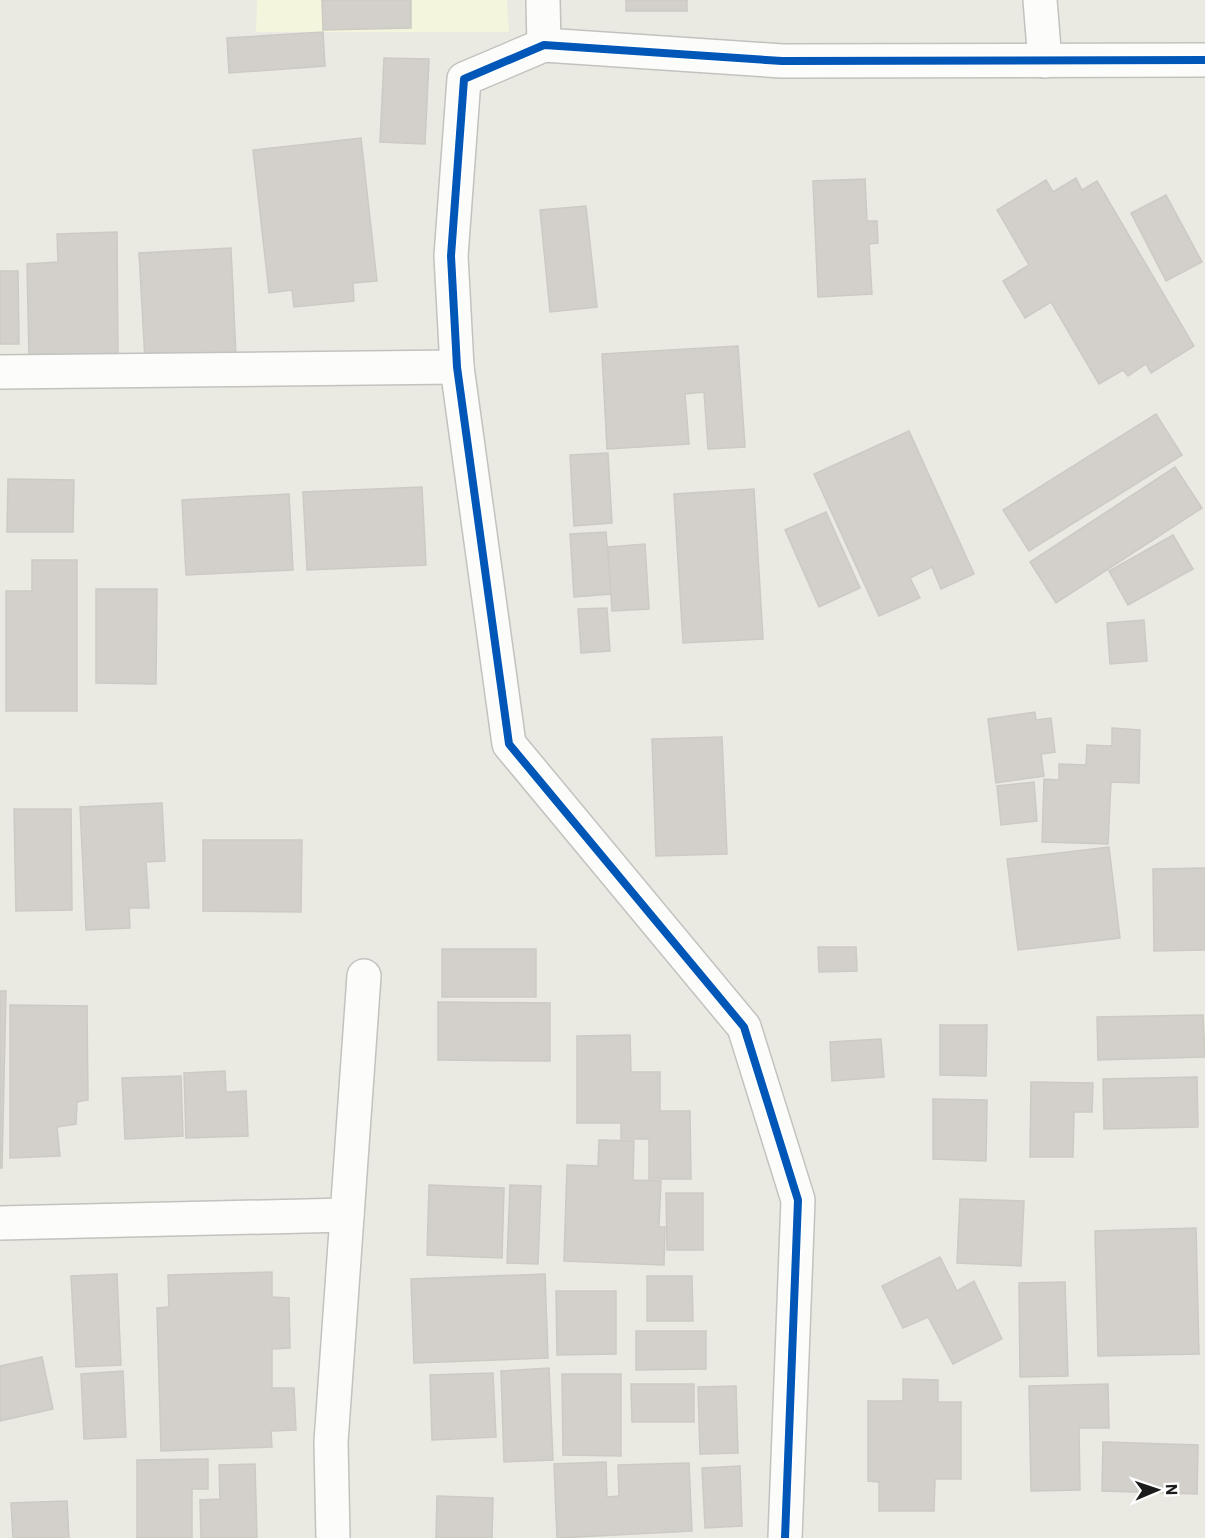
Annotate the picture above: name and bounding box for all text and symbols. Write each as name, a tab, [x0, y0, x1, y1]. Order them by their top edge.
north arrow	[1127, 1460, 1187, 1520]
text: N	[1162, 1483, 1182, 1496]

